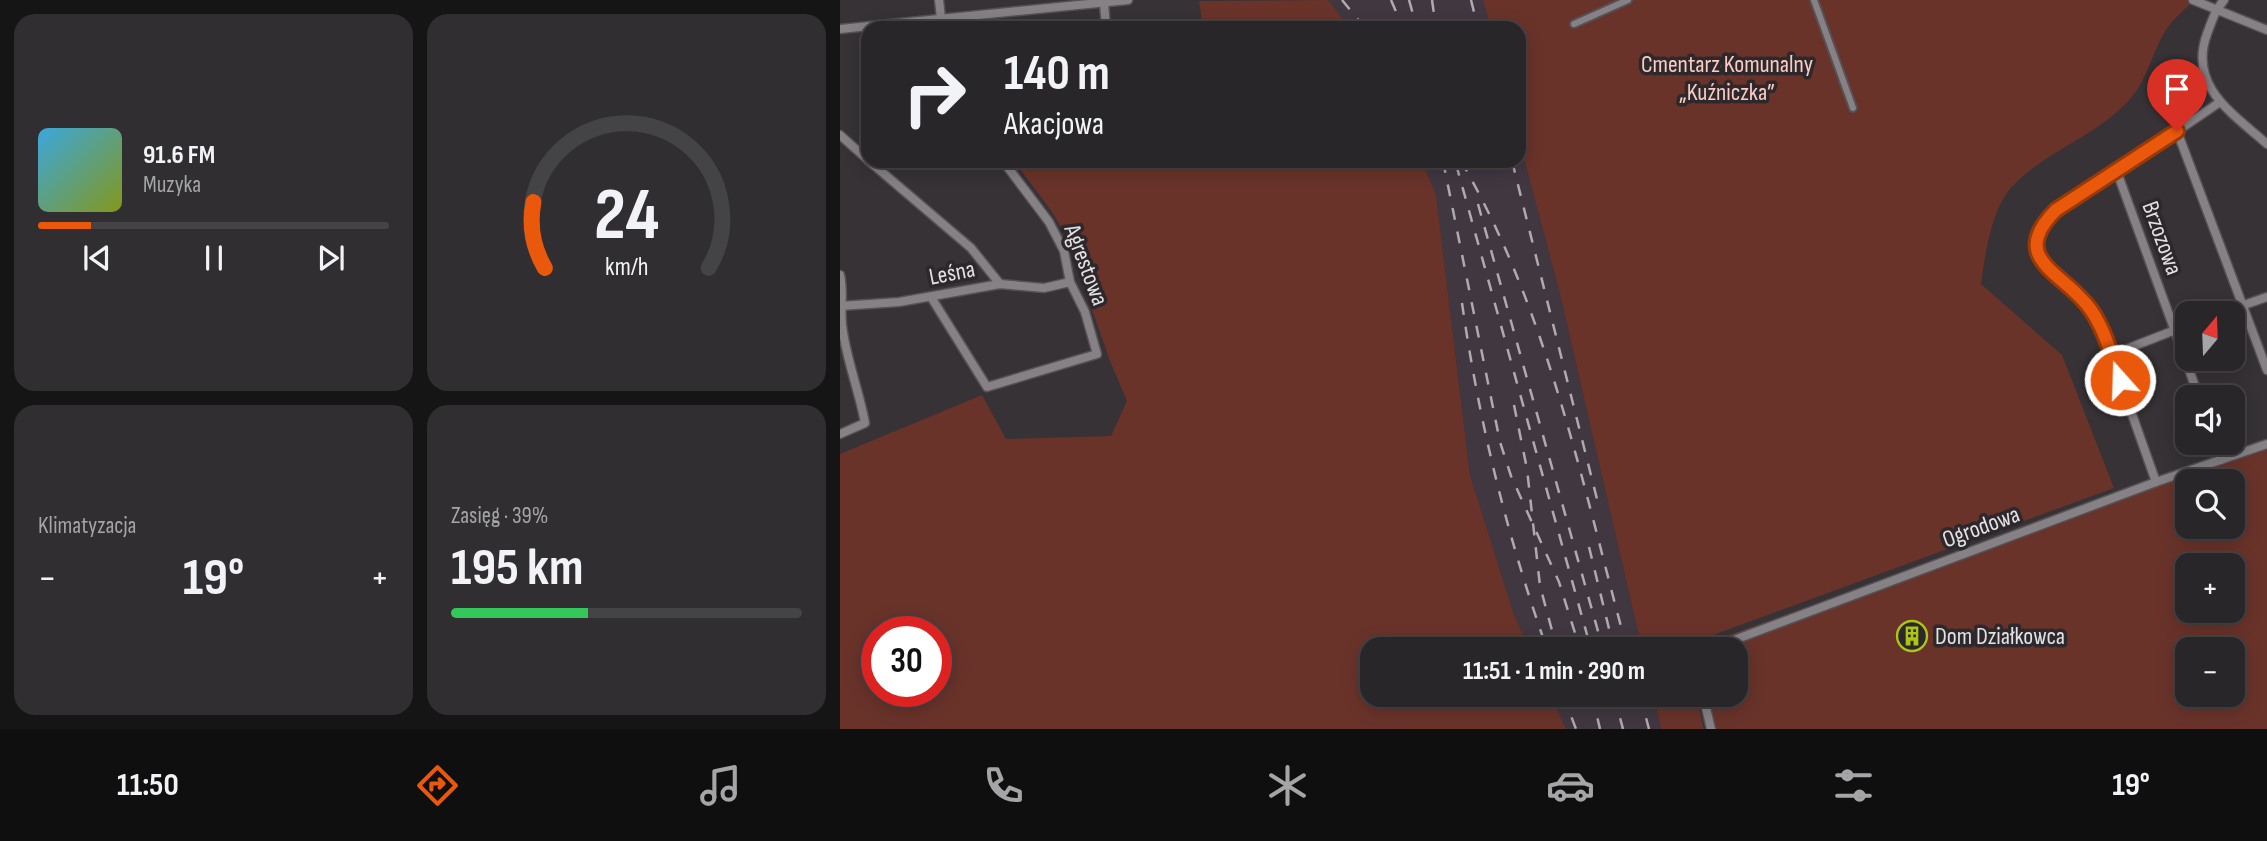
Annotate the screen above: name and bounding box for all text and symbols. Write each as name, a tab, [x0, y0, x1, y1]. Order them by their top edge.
text: 140 m	[1004, 45, 1110, 104]
icon: right	[889, 49, 980, 140]
park label: Cmentarz Komunalny „Kuźniczka”	[1641, 50, 1813, 107]
pin	[2147, 59, 2207, 131]
icon: arrive	[2158, 70, 2196, 108]
text: Akacjowa	[1004, 105, 1104, 144]
text: 91.6 FM	[143, 140, 215, 171]
text: Muzyka	[143, 171, 201, 199]
text: 24	[594, 173, 659, 261]
street label: Brzozowa	[2135, 197, 2189, 279]
street label: Agrestowa	[1057, 219, 1115, 310]
icon: previous	[78, 239, 116, 277]
icon: pause	[195, 239, 233, 277]
icon: next	[312, 239, 350, 277]
text: km/h	[605, 252, 648, 283]
street label: Leśna	[926, 254, 978, 292]
north arrow	[2175, 301, 2245, 371]
map controls	[2175, 301, 2245, 707]
position arrow	[2083, 343, 2157, 417]
button: sound	[2175, 385, 2245, 455]
button: search	[2175, 469, 2245, 539]
street label: Ogrodowa	[1938, 500, 2024, 554]
text: Zasięg · 39%	[451, 502, 548, 530]
text: Klimatyzacja	[38, 512, 136, 540]
text: 195 km	[451, 537, 583, 600]
text: 19°	[183, 547, 244, 610]
button: +	[2175, 553, 2245, 623]
text: −	[38, 556, 57, 601]
text: +	[370, 556, 389, 601]
speed limit sign: 30	[861, 616, 952, 707]
building icon: Dom Działkowca	[1895, 619, 1929, 653]
place label: Dom Działkowca	[1935, 622, 2065, 651]
button: −	[2175, 637, 2245, 707]
text: 11:51 · 1 min · 290 m	[1463, 656, 1645, 687]
icon: directions	[413, 761, 462, 810]
icon: music	[696, 761, 745, 810]
icon: phone	[979, 761, 1028, 810]
icon: climate	[1263, 761, 1312, 810]
icon: car	[1546, 761, 1595, 810]
icon: filters	[1829, 761, 1878, 810]
text: 11:50	[117, 766, 179, 805]
text: 19°	[2112, 766, 2150, 805]

